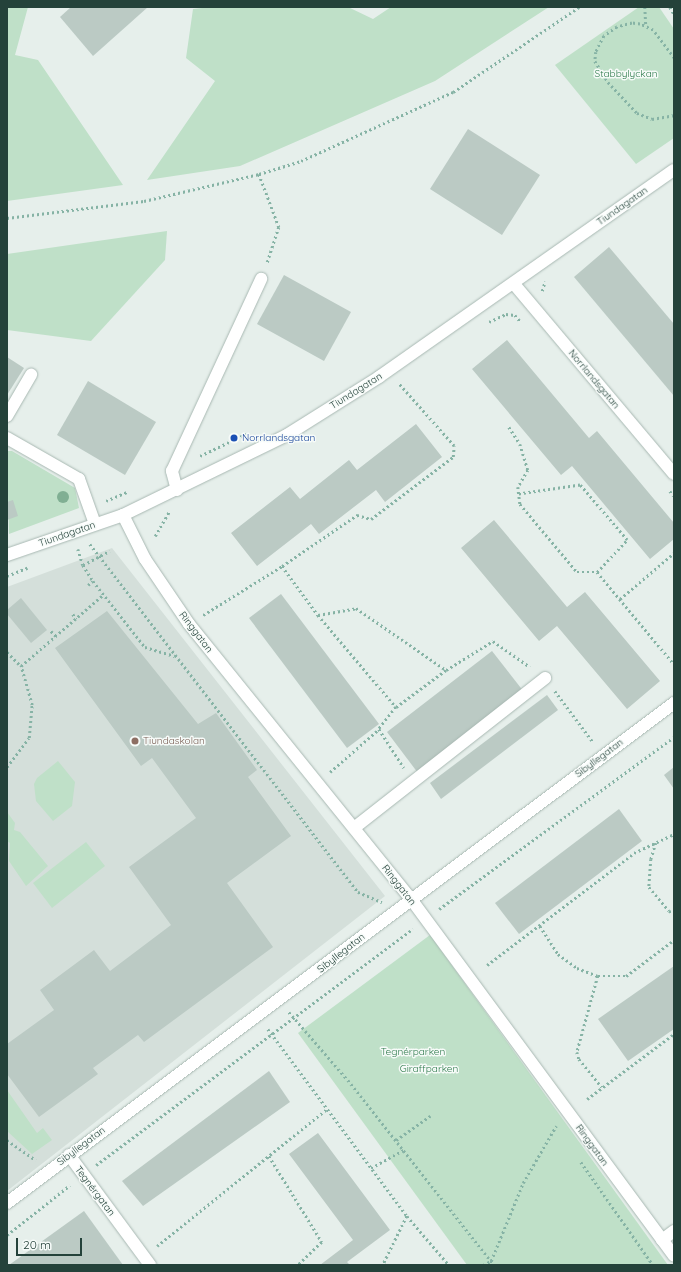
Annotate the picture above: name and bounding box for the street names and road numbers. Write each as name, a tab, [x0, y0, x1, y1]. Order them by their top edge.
street label: Tiundagatan	[594, 184, 650, 228]
street label: Norrlandsgatan	[566, 347, 622, 411]
street label: Tiundagatan	[328, 370, 384, 412]
street label: Tiundagatan	[37, 519, 97, 549]
street label: Ringgatan	[177, 609, 215, 655]
street label: Sibyllegatan	[573, 736, 625, 780]
street label: Ringgatan	[379, 862, 419, 908]
street label: Sibyllegatan	[315, 931, 367, 975]
street label: Ringgatan	[573, 1122, 611, 1168]
street label: Sibyllegatan	[55, 1124, 107, 1168]
street label: Tegnérgatan	[72, 1164, 118, 1218]

